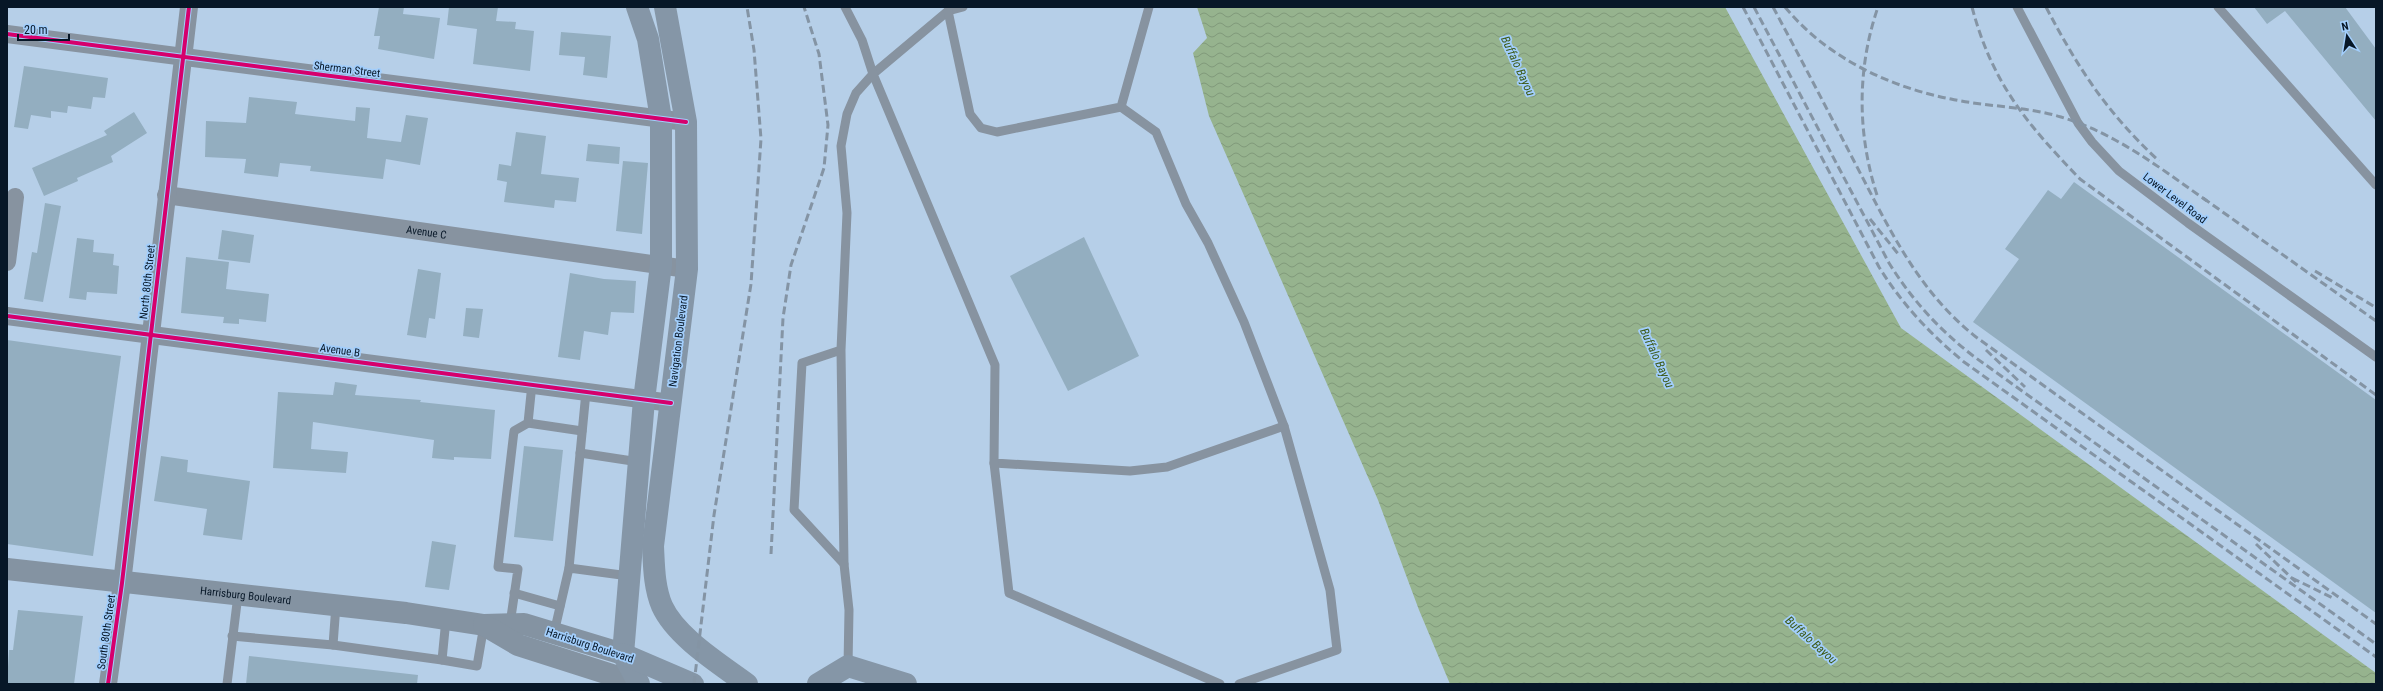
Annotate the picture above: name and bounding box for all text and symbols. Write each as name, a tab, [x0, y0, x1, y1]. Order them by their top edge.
scale bar	[18, 16, 69, 42]
north arrow	[2327, 16, 2367, 56]
text: N	[2340, 20, 2350, 34]
text: 20 m	[24, 23, 48, 37]
water label: Buffalo Bayou	[1498, 34, 1538, 98]
street label: Sherman Street	[313, 59, 381, 80]
street label: Lower Level Road	[2140, 170, 2209, 227]
street label: Avenue C	[405, 223, 447, 242]
street label: North 80th Street	[137, 244, 158, 320]
street label: Navigation Boulevard	[666, 295, 691, 388]
water label: Buffalo Bayou	[1637, 326, 1677, 390]
street label: Avenue B	[319, 341, 361, 360]
street label: Harrisburg Boulevard	[199, 584, 292, 607]
street label: South 80th Street	[95, 594, 118, 670]
water label: Buffalo Bayou	[1782, 613, 1840, 667]
street label: Harrisburg Boulevard	[544, 625, 635, 666]

